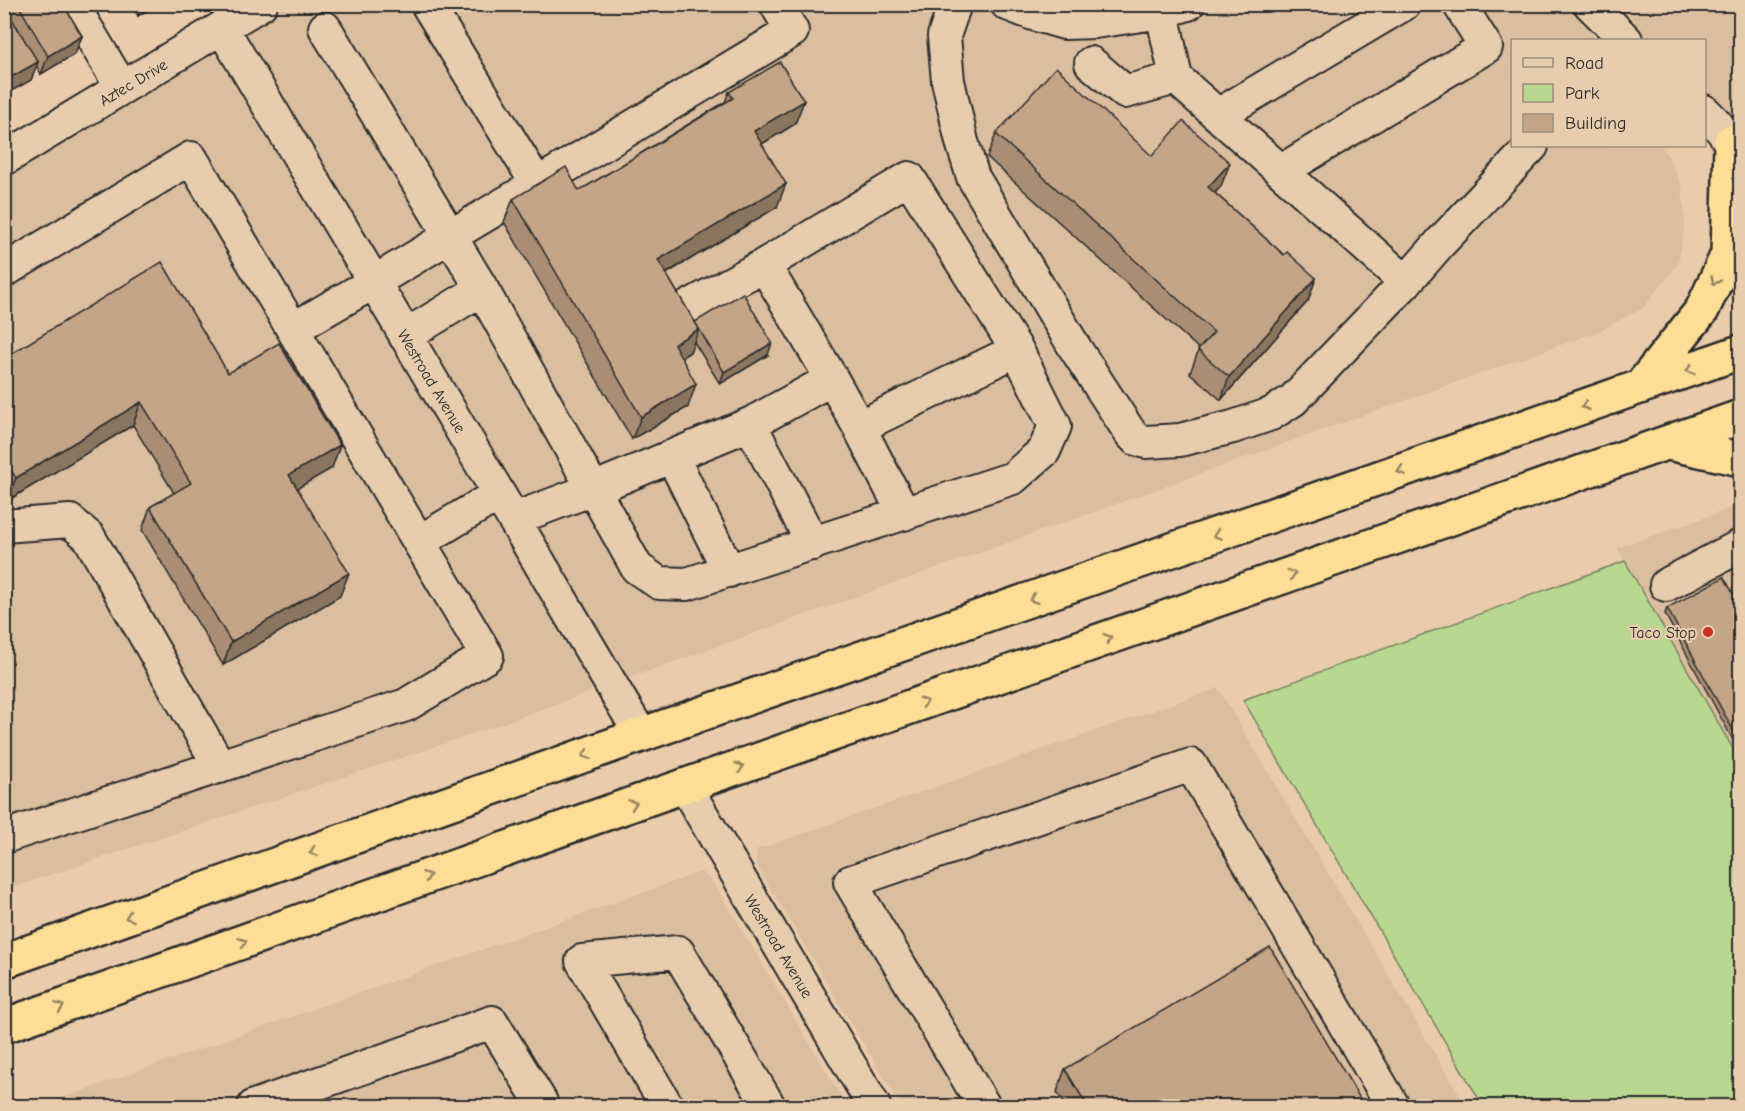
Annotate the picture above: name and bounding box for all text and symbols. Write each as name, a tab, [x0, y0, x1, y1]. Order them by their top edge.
legend	[1511, 39, 1706, 147]
text: Road	[1565, 53, 1604, 74]
street label: Aztec Drive	[96, 56, 171, 110]
text: Park	[1565, 83, 1600, 104]
text: Building	[1565, 113, 1627, 134]
one-way arrow	[1711, 275, 1723, 286]
street label: Westroad Avenue	[393, 327, 469, 436]
one-way arrow	[1686, 362, 1696, 375]
one-way arrow	[1580, 399, 1591, 412]
one-way arrow	[1396, 463, 1407, 476]
one-way arrow	[1212, 527, 1223, 540]
one-way arrow	[1287, 568, 1297, 581]
one-way arrow	[1028, 591, 1039, 604]
place label: Taco Stop	[1629, 624, 1696, 642]
marker: Taco Stop	[1701, 625, 1715, 639]
one-way arrow	[1102, 633, 1113, 646]
one-way arrow	[918, 697, 929, 710]
one-way arrow	[581, 747, 592, 760]
one-way arrow	[734, 761, 745, 774]
one-way arrow	[627, 798, 638, 811]
one-way arrow	[308, 844, 319, 857]
one-way arrow	[421, 871, 432, 884]
street label: Westroad Avenue	[740, 892, 816, 1001]
one-way arrow	[124, 909, 135, 922]
one-way arrow	[237, 936, 248, 949]
one-way arrow	[54, 1001, 65, 1014]

